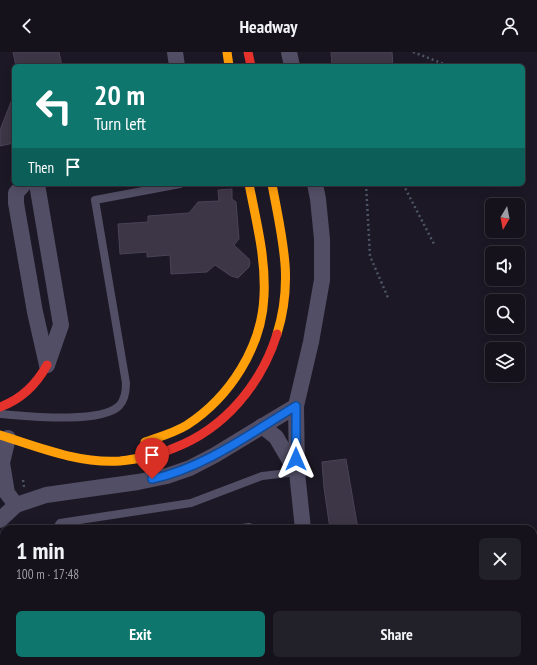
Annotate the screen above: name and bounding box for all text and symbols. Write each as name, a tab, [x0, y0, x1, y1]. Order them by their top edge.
icon: back	[16, 15, 38, 37]
text: Headway	[239, 15, 298, 38]
icon: person	[499, 15, 521, 37]
text: 20 m	[94, 76, 145, 113]
icon: left	[28, 80, 80, 132]
text: Turn left	[94, 112, 146, 135]
icon: arrive	[62, 156, 84, 178]
text: Then	[28, 158, 54, 177]
north arrow	[485, 198, 525, 238]
map controls	[485, 198, 525, 382]
button: sound	[485, 246, 525, 286]
button: search	[485, 294, 525, 334]
button: layers	[485, 342, 525, 382]
pin	[135, 438, 169, 479]
position arrow	[275, 438, 317, 480]
icon: arrive	[141, 444, 163, 466]
text: 1 min	[16, 535, 64, 566]
button: close	[479, 538, 521, 580]
text: 100 m · 17:48	[16, 566, 79, 583]
button: Exit	[16, 611, 265, 657]
button: Share	[273, 611, 521, 657]

